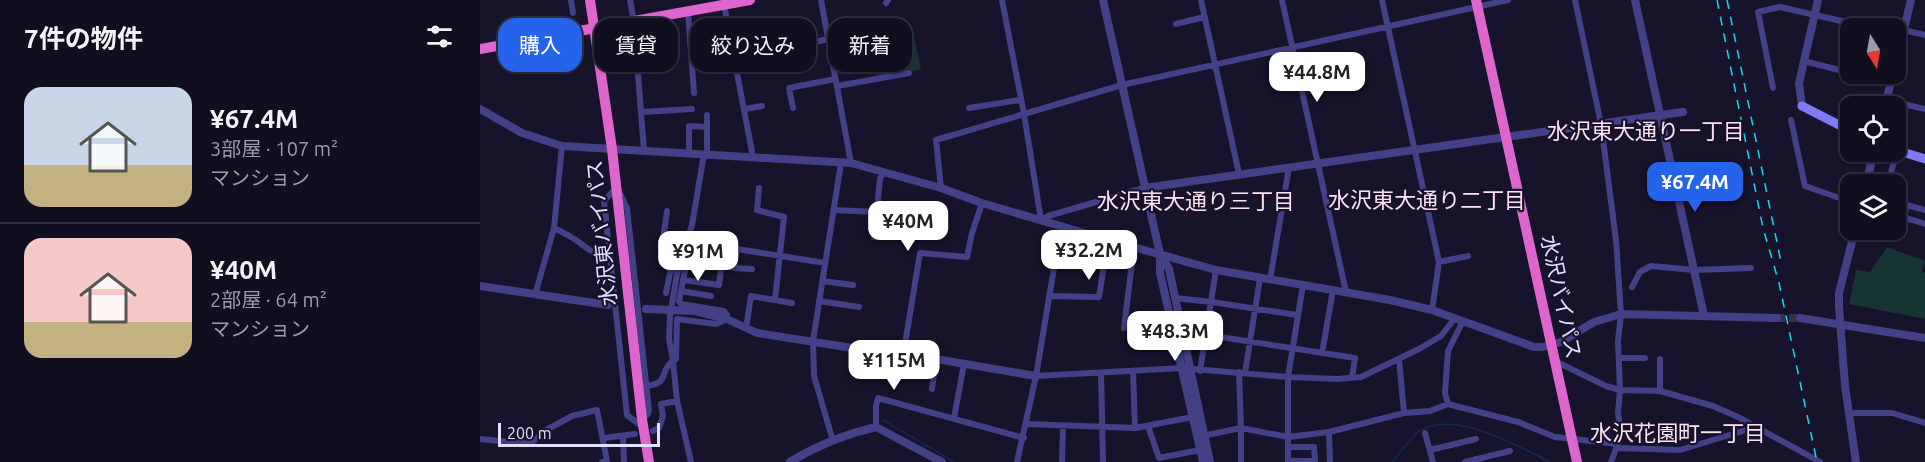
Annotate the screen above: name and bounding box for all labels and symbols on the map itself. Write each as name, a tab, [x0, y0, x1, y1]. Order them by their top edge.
north arrow	[1840, 18, 1906, 84]
pin: ¥44.8M	[1268, 52, 1366, 103]
district label: 水沢東大通り一丁目	[1547, 118, 1745, 143]
street label: 水沢東バイパス	[581, 159, 621, 307]
pin: ¥67.4M	[1646, 162, 1744, 213]
district label: 水沢東大通り二丁目	[1328, 187, 1526, 212]
district label: 水沢東大通り三丁目	[1097, 188, 1295, 213]
pin: ¥40M	[872, 201, 944, 252]
pin: ¥32.2M	[1040, 230, 1138, 281]
pin: ¥91M	[662, 231, 734, 282]
street label: 水沢バイパス	[1537, 233, 1587, 361]
pin: ¥48.3M	[1126, 311, 1224, 362]
pin: ¥115M	[852, 340, 936, 391]
scale bar	[498, 420, 660, 448]
district label: 水沢花園町一丁目	[1590, 420, 1766, 445]

